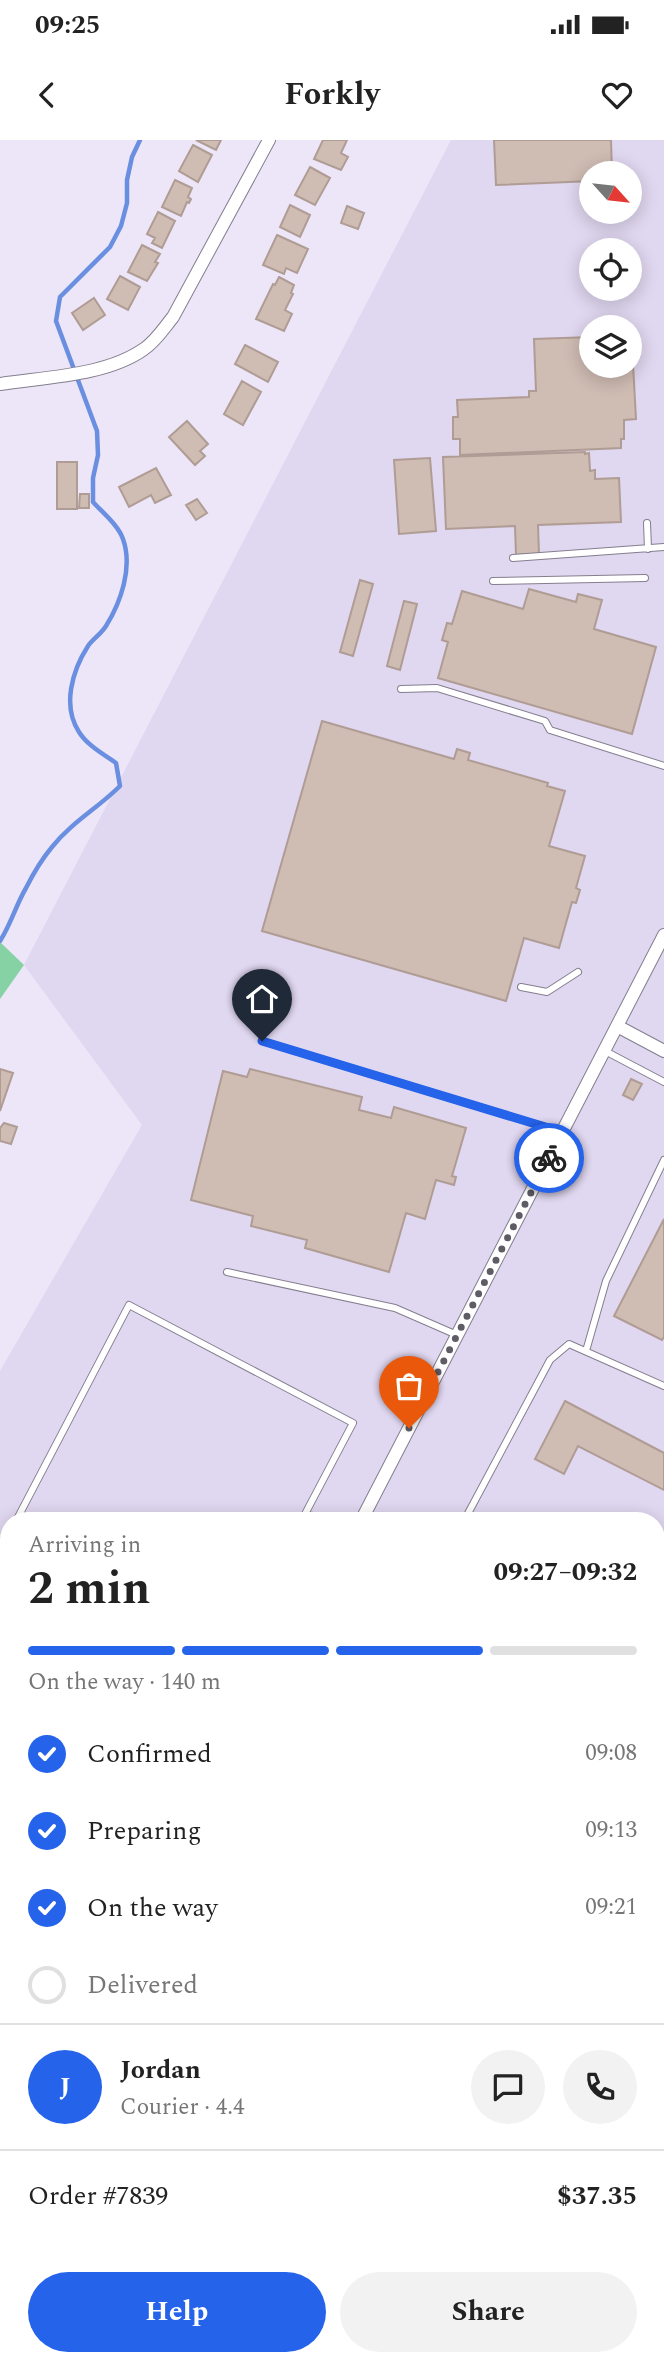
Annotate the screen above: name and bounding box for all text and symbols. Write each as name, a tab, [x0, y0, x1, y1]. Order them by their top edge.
text: 09:25	[35, 5, 100, 45]
text: Forkly	[284, 70, 380, 119]
icon: back	[28, 76, 66, 114]
icon: heart	[598, 76, 636, 114]
north arrow	[579, 161, 642, 224]
map controls	[579, 161, 642, 378]
button: locate	[579, 238, 642, 301]
button: layers	[579, 315, 642, 378]
pin	[232, 969, 292, 1041]
icon: home	[243, 980, 281, 1018]
courier	[514, 1123, 584, 1193]
icon: bike	[530, 1139, 568, 1177]
pin	[379, 1356, 439, 1428]
icon: bag	[390, 1367, 428, 1405]
text: Arriving in	[28, 1528, 141, 1563]
text: 09:27–09:32	[493, 1552, 637, 1592]
text: 2 min	[28, 1554, 150, 1624]
text: On the way · 140 m	[28, 1665, 221, 1700]
text: Confirmed	[87, 1734, 212, 1774]
icon: check	[28, 1735, 66, 1773]
text: 09:08	[585, 1736, 637, 1771]
text: Preparing	[87, 1811, 201, 1851]
icon: check	[28, 1812, 66, 1850]
text: 09:13	[585, 1813, 637, 1848]
text: On the way	[87, 1888, 218, 1928]
icon: check	[28, 1889, 66, 1927]
text: 09:21	[585, 1890, 637, 1925]
text: Delivered	[87, 1965, 198, 2005]
text: Jordan	[120, 2050, 201, 2090]
button: chat	[471, 2050, 545, 2124]
button: phone	[563, 2050, 637, 2124]
text: J	[59, 2067, 71, 2107]
text: Courier · 4.4	[120, 2090, 245, 2125]
text: Order #7839	[28, 2176, 168, 2216]
text: $37.35	[557, 2176, 637, 2216]
button: Help	[28, 2272, 326, 2352]
button: Share	[340, 2272, 637, 2352]

